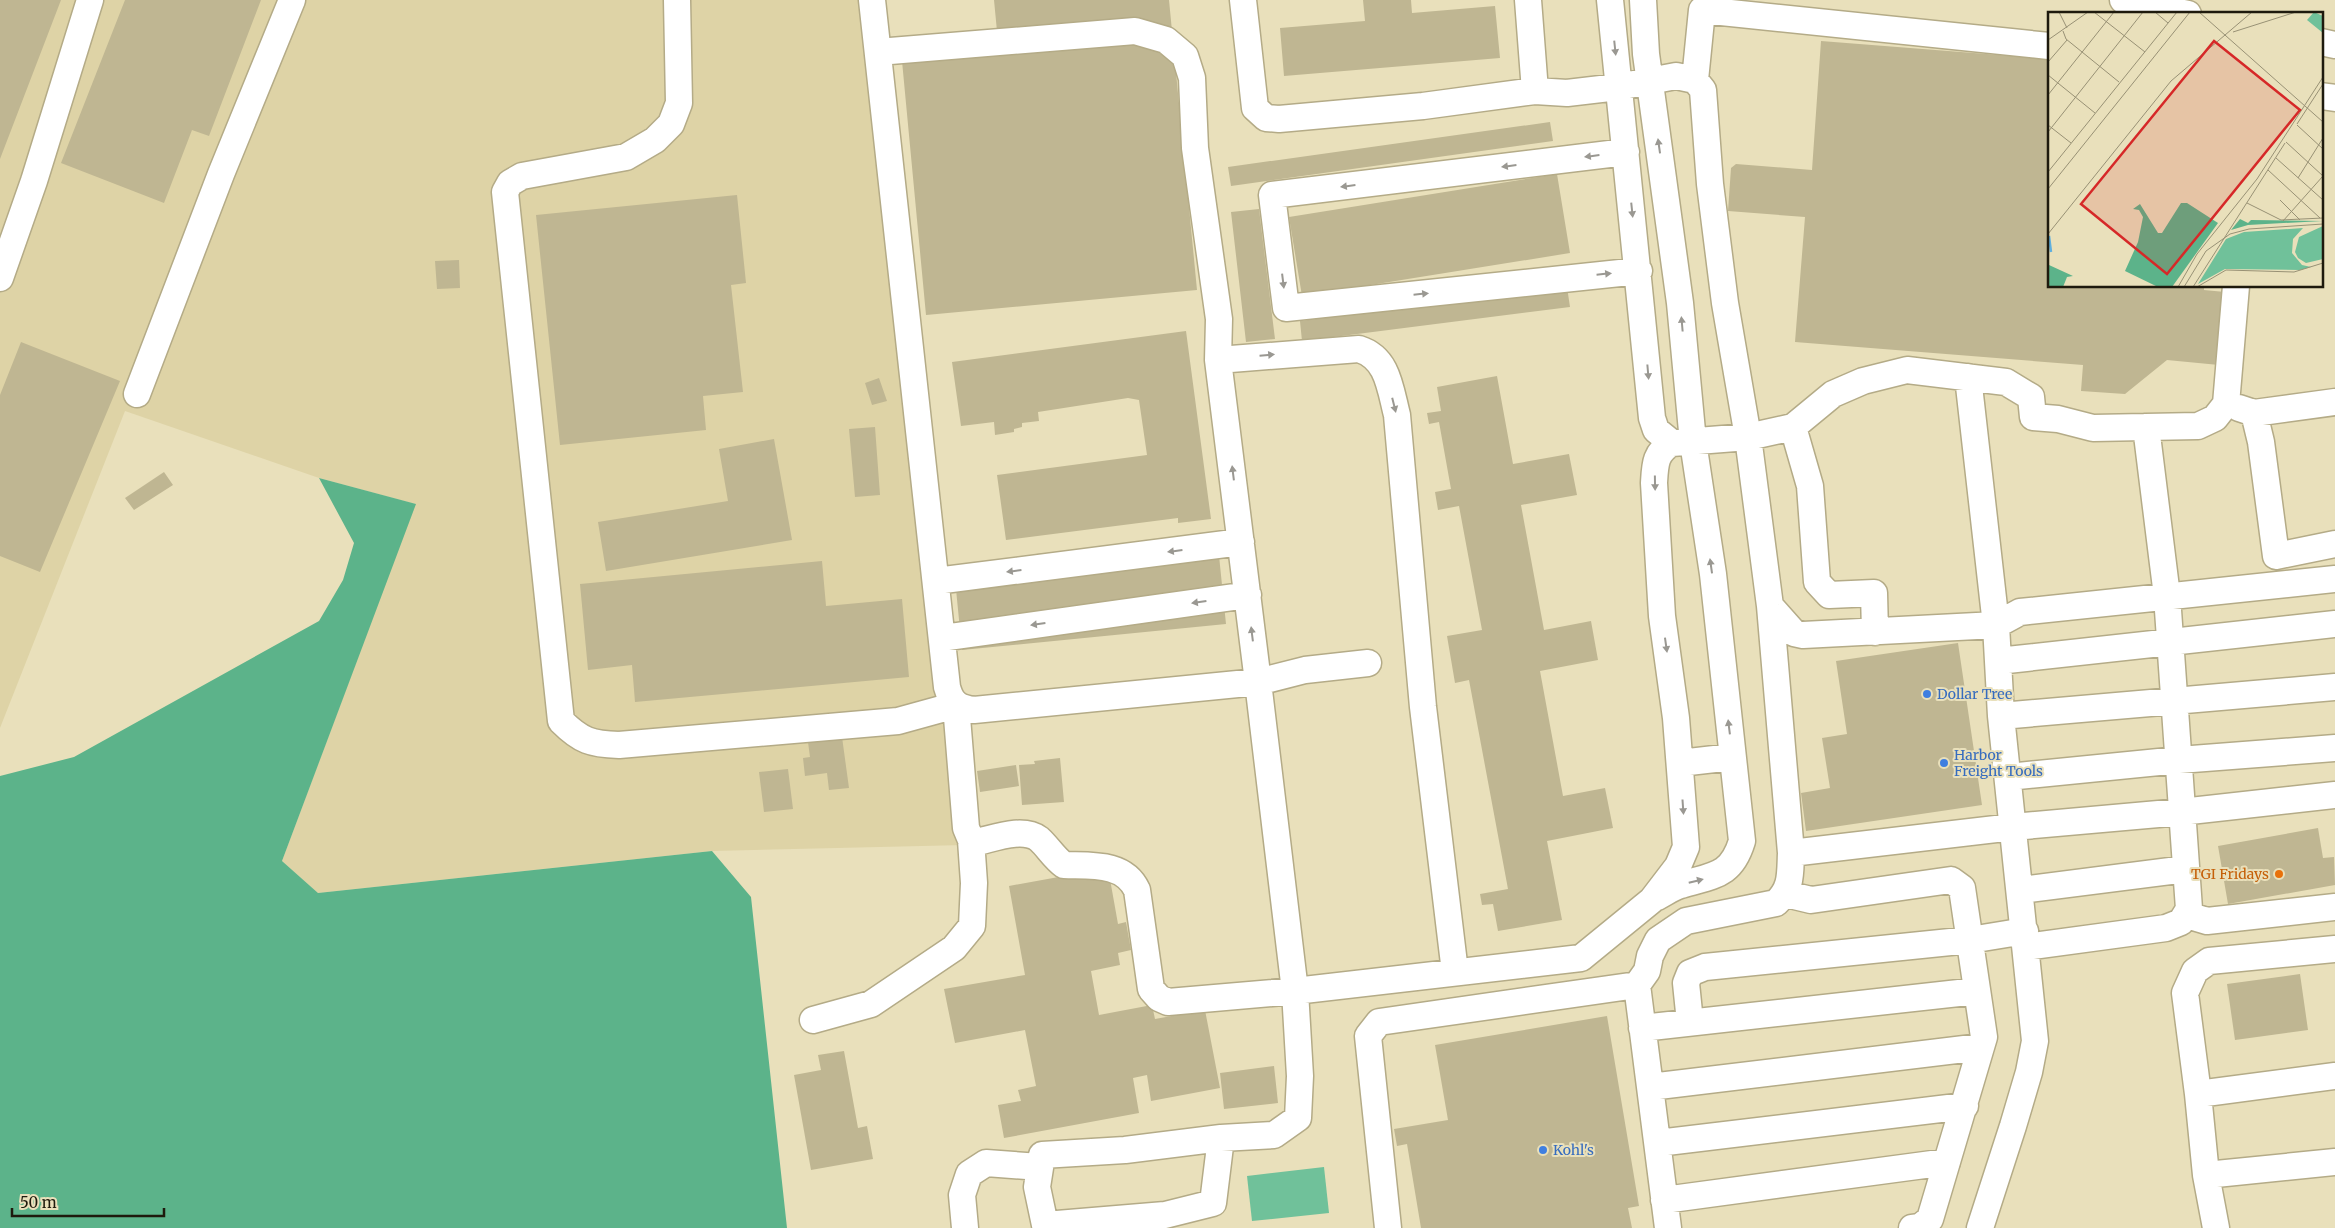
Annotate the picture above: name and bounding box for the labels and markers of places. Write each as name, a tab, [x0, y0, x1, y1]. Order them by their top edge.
place label: Dollar Tree	[1937, 685, 2012, 703]
marker: Dollar Tree	[1921, 688, 1933, 700]
place label: Harbor Freight Tools	[1954, 746, 2043, 780]
marker: Harbor Freight Tools	[1938, 757, 1950, 769]
place label: TGI Fridays	[2191, 865, 2269, 883]
marker: TGI Fridays	[2273, 868, 2285, 880]
place label: Kohl's	[1553, 1141, 1594, 1159]
marker: Kohl's	[1537, 1144, 1549, 1156]

